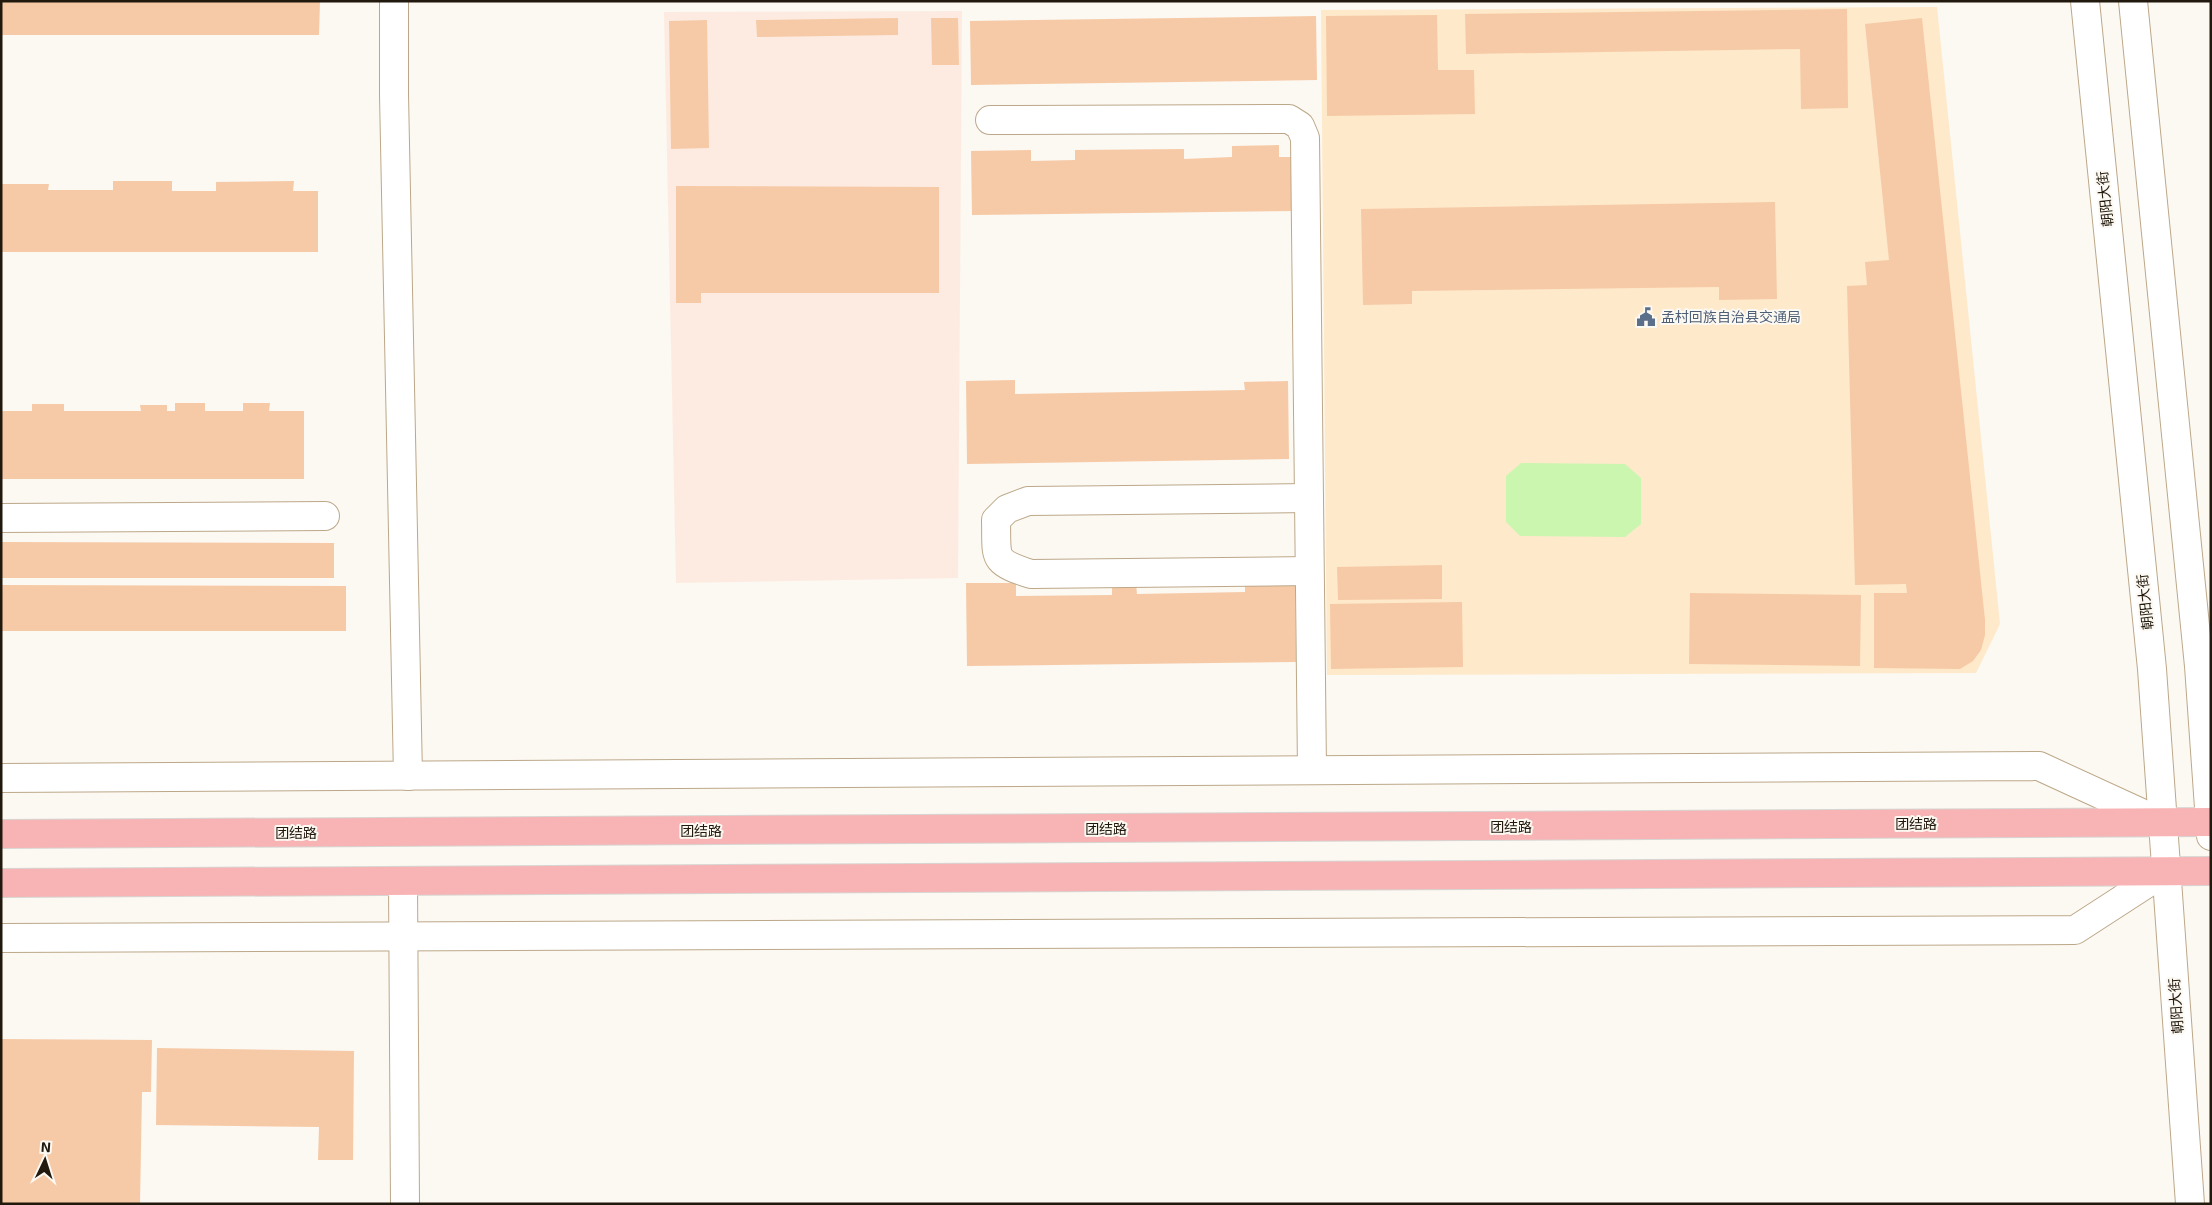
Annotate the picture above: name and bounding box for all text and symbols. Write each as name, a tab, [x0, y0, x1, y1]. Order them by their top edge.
street label: 朝阳大街	[2093, 170, 2116, 228]
public building icon: 孟村回族自治县交通局	[1635, 306, 1657, 328]
place label: 孟村回族自治县交通局	[1661, 308, 1801, 325]
street label: 朝阳大街	[2133, 573, 2156, 631]
street label: 团结路	[1895, 815, 1937, 832]
street label: 团结路	[1490, 818, 1532, 835]
street label: 团结路	[1085, 820, 1127, 837]
street label: 团结路	[680, 822, 722, 839]
street label: 团结路	[275, 824, 317, 841]
street label: 朝阳大街	[2165, 978, 2186, 1035]
north arrow	[20, 1135, 70, 1185]
text: N	[40, 1138, 52, 1155]

